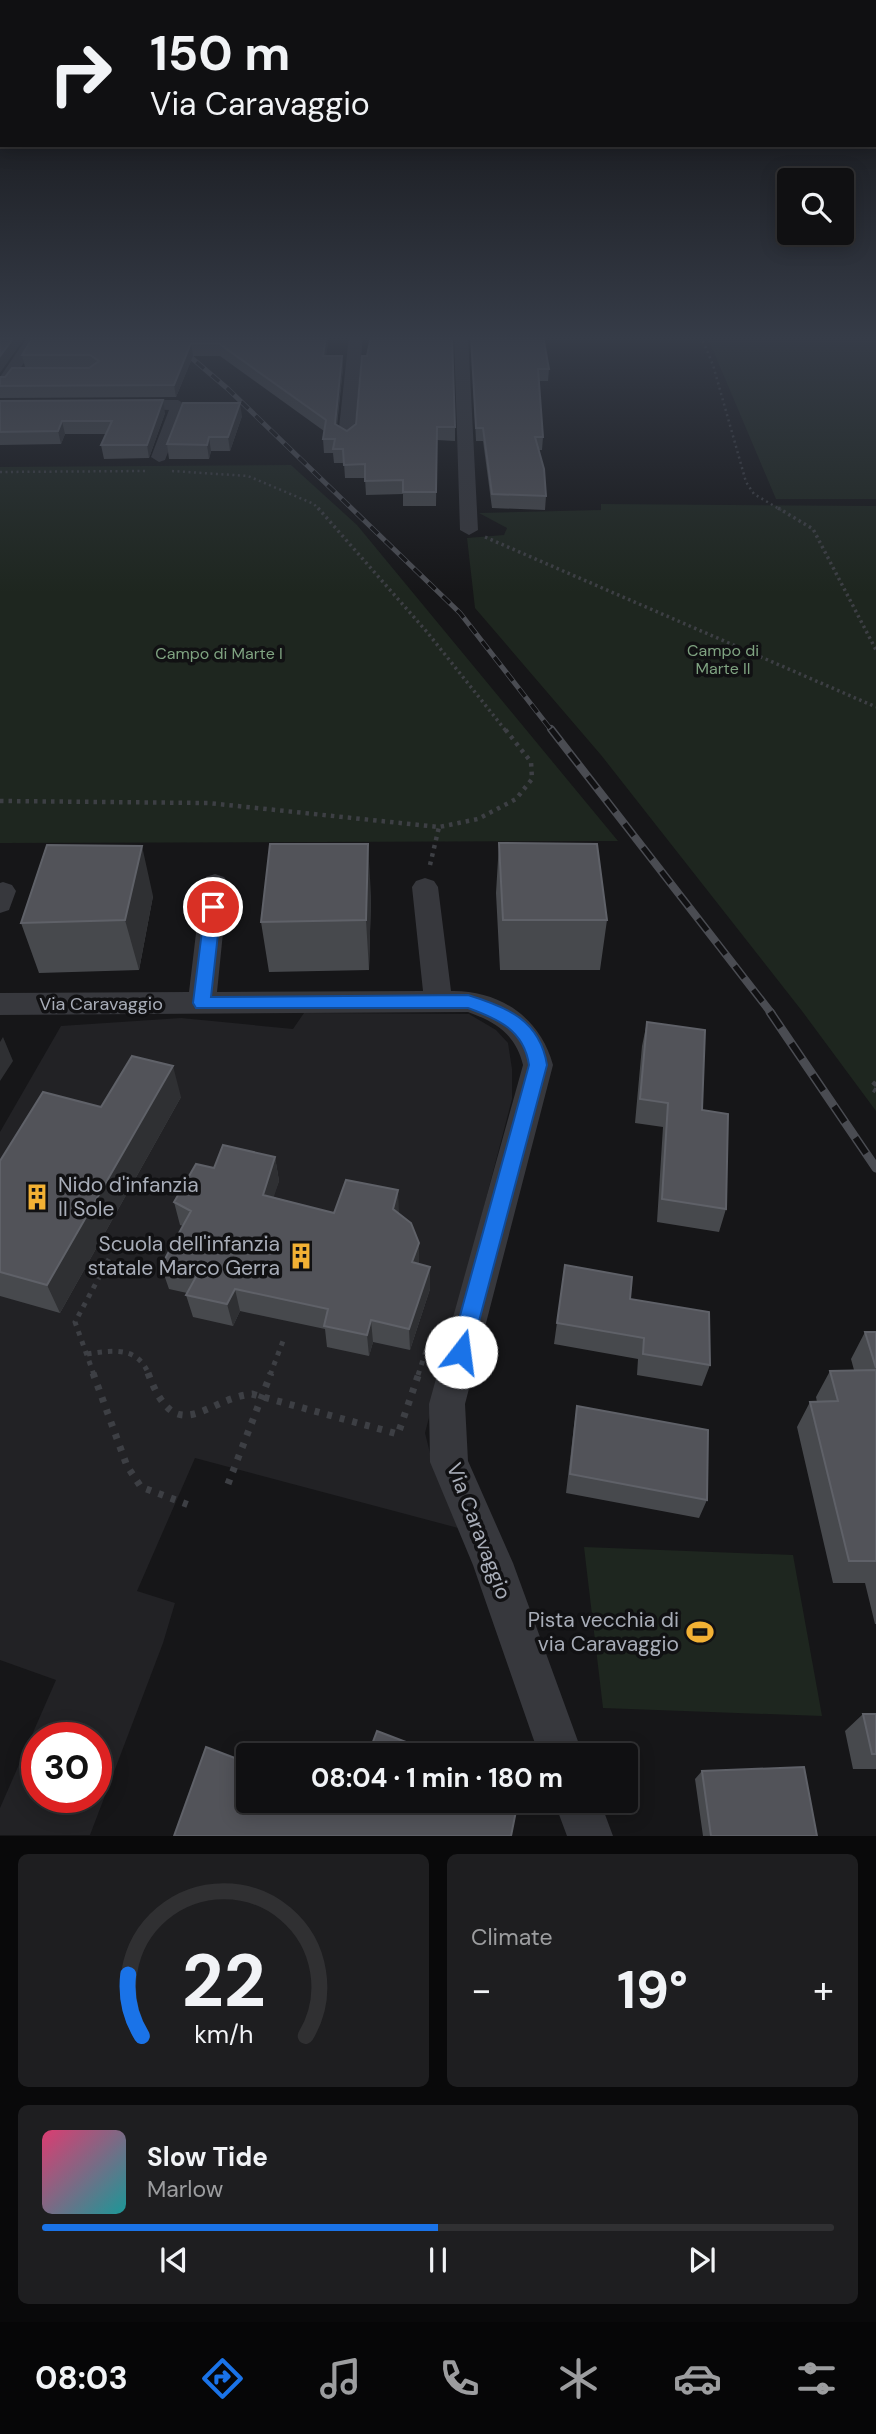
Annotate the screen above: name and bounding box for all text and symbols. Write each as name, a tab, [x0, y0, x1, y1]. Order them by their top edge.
text: 150 m	[150, 21, 290, 85]
icon: right	[35, 28, 126, 119]
text: Via Caravaggio	[150, 83, 370, 125]
map controls	[777, 168, 854, 245]
button: search	[777, 168, 854, 245]
park label: Campo di Marte II	[687, 640, 759, 679]
park label: Campo di Marte I	[155, 643, 283, 664]
pin	[183, 877, 243, 937]
icon: arrive	[194, 888, 232, 926]
street label: Via Caravaggio	[39, 992, 163, 1016]
place label: Nido d'infanzia Il Sole	[58, 1171, 199, 1223]
building icon: Nido d'infanzia Il Sole	[22, 1182, 52, 1212]
place label: Scuola dell'infanzia statale Marco Gerra	[87, 1230, 280, 1282]
building icon: Scuola dell'infanzia statale Marco Gerra	[286, 1241, 316, 1271]
position arrow	[424, 1315, 498, 1389]
street label: Via Caravaggio	[440, 1459, 518, 1603]
place label: Pista vecchia di via Caravaggio	[528, 1606, 679, 1658]
sports icon: Pista vecchia di via Caravaggio	[685, 1617, 715, 1647]
speed limit sign: 30	[21, 1722, 112, 1813]
text: 08:04 · 1 min · 180 m	[311, 1761, 563, 1795]
text: Climate	[471, 1922, 553, 1952]
text: 22	[181, 1935, 266, 2030]
text: 19°	[617, 1956, 688, 2024]
text: −	[471, 1965, 492, 2015]
text: +	[813, 1965, 834, 2015]
text: km/h	[194, 2018, 253, 2051]
text: Slow Tide	[147, 2140, 268, 2174]
text: Marlow	[147, 2174, 223, 2204]
icon: previous	[155, 2241, 193, 2279]
icon: pause	[419, 2241, 457, 2279]
icon: next	[683, 2241, 721, 2279]
icon: directions	[198, 2354, 247, 2403]
icon: music	[316, 2354, 365, 2403]
icon: phone	[435, 2354, 484, 2403]
icon: climate	[554, 2354, 603, 2403]
icon: car	[673, 2354, 722, 2403]
icon: filters	[792, 2354, 841, 2403]
text: 08:03	[35, 2357, 128, 2399]

